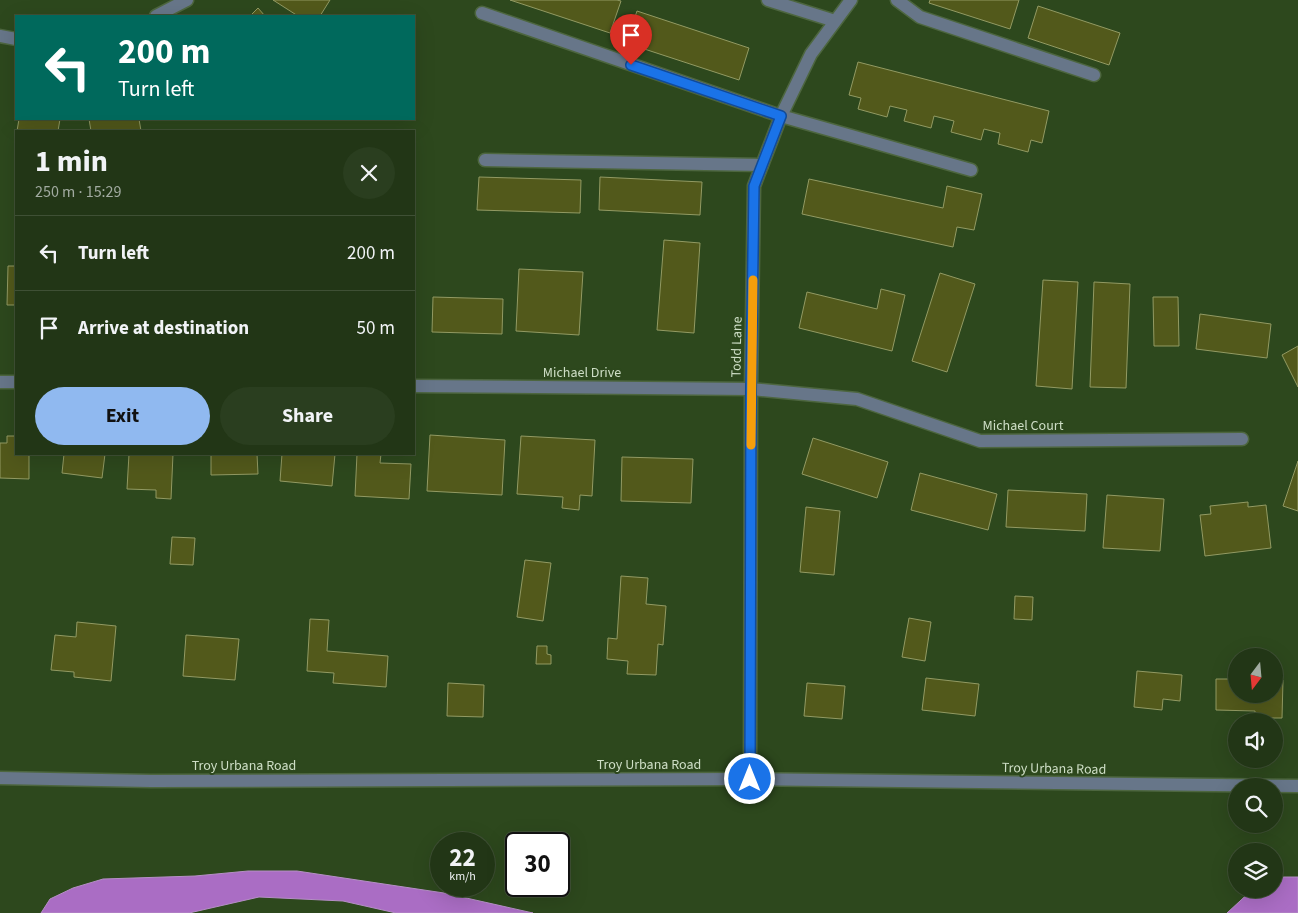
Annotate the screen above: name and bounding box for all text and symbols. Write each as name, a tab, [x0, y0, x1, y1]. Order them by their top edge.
pin	[610, 14, 652, 65]
icon: arrive	[617, 21, 645, 49]
text: 200 m	[118, 27, 210, 77]
icon: left	[35, 35, 100, 100]
text: Turn left	[118, 73, 194, 105]
text: 1 min	[35, 140, 108, 183]
button: close	[343, 147, 395, 199]
text: 250 m · 15:29	[35, 181, 122, 203]
icon: left	[35, 239, 63, 267]
text: Turn left	[78, 240, 149, 267]
text: 200 m	[347, 240, 395, 267]
icon: arrive	[35, 314, 63, 342]
text: Arrive at destination	[78, 315, 249, 342]
text: 50 m	[357, 315, 395, 342]
street label: Todd Lane	[726, 316, 748, 378]
street label: Michael Drive	[543, 363, 621, 383]
button: Exit	[35, 387, 210, 445]
button: Share	[220, 387, 395, 445]
street label: Michael Court	[983, 416, 1064, 436]
north arrow	[1228, 648, 1282, 702]
map controls	[1228, 648, 1283, 898]
button: sound	[1228, 713, 1283, 768]
position arrow	[723, 752, 775, 804]
street label: Troy Urbana Road	[597, 755, 701, 775]
street label: Troy Urbana Road	[192, 756, 296, 776]
street label: Troy Urbana Road	[1002, 758, 1106, 780]
button: search	[1228, 778, 1283, 833]
speed limit sign: 30	[505, 832, 570, 897]
text: 22	[449, 840, 476, 876]
button: layers	[1228, 843, 1283, 898]
text: km/h	[449, 868, 476, 885]

